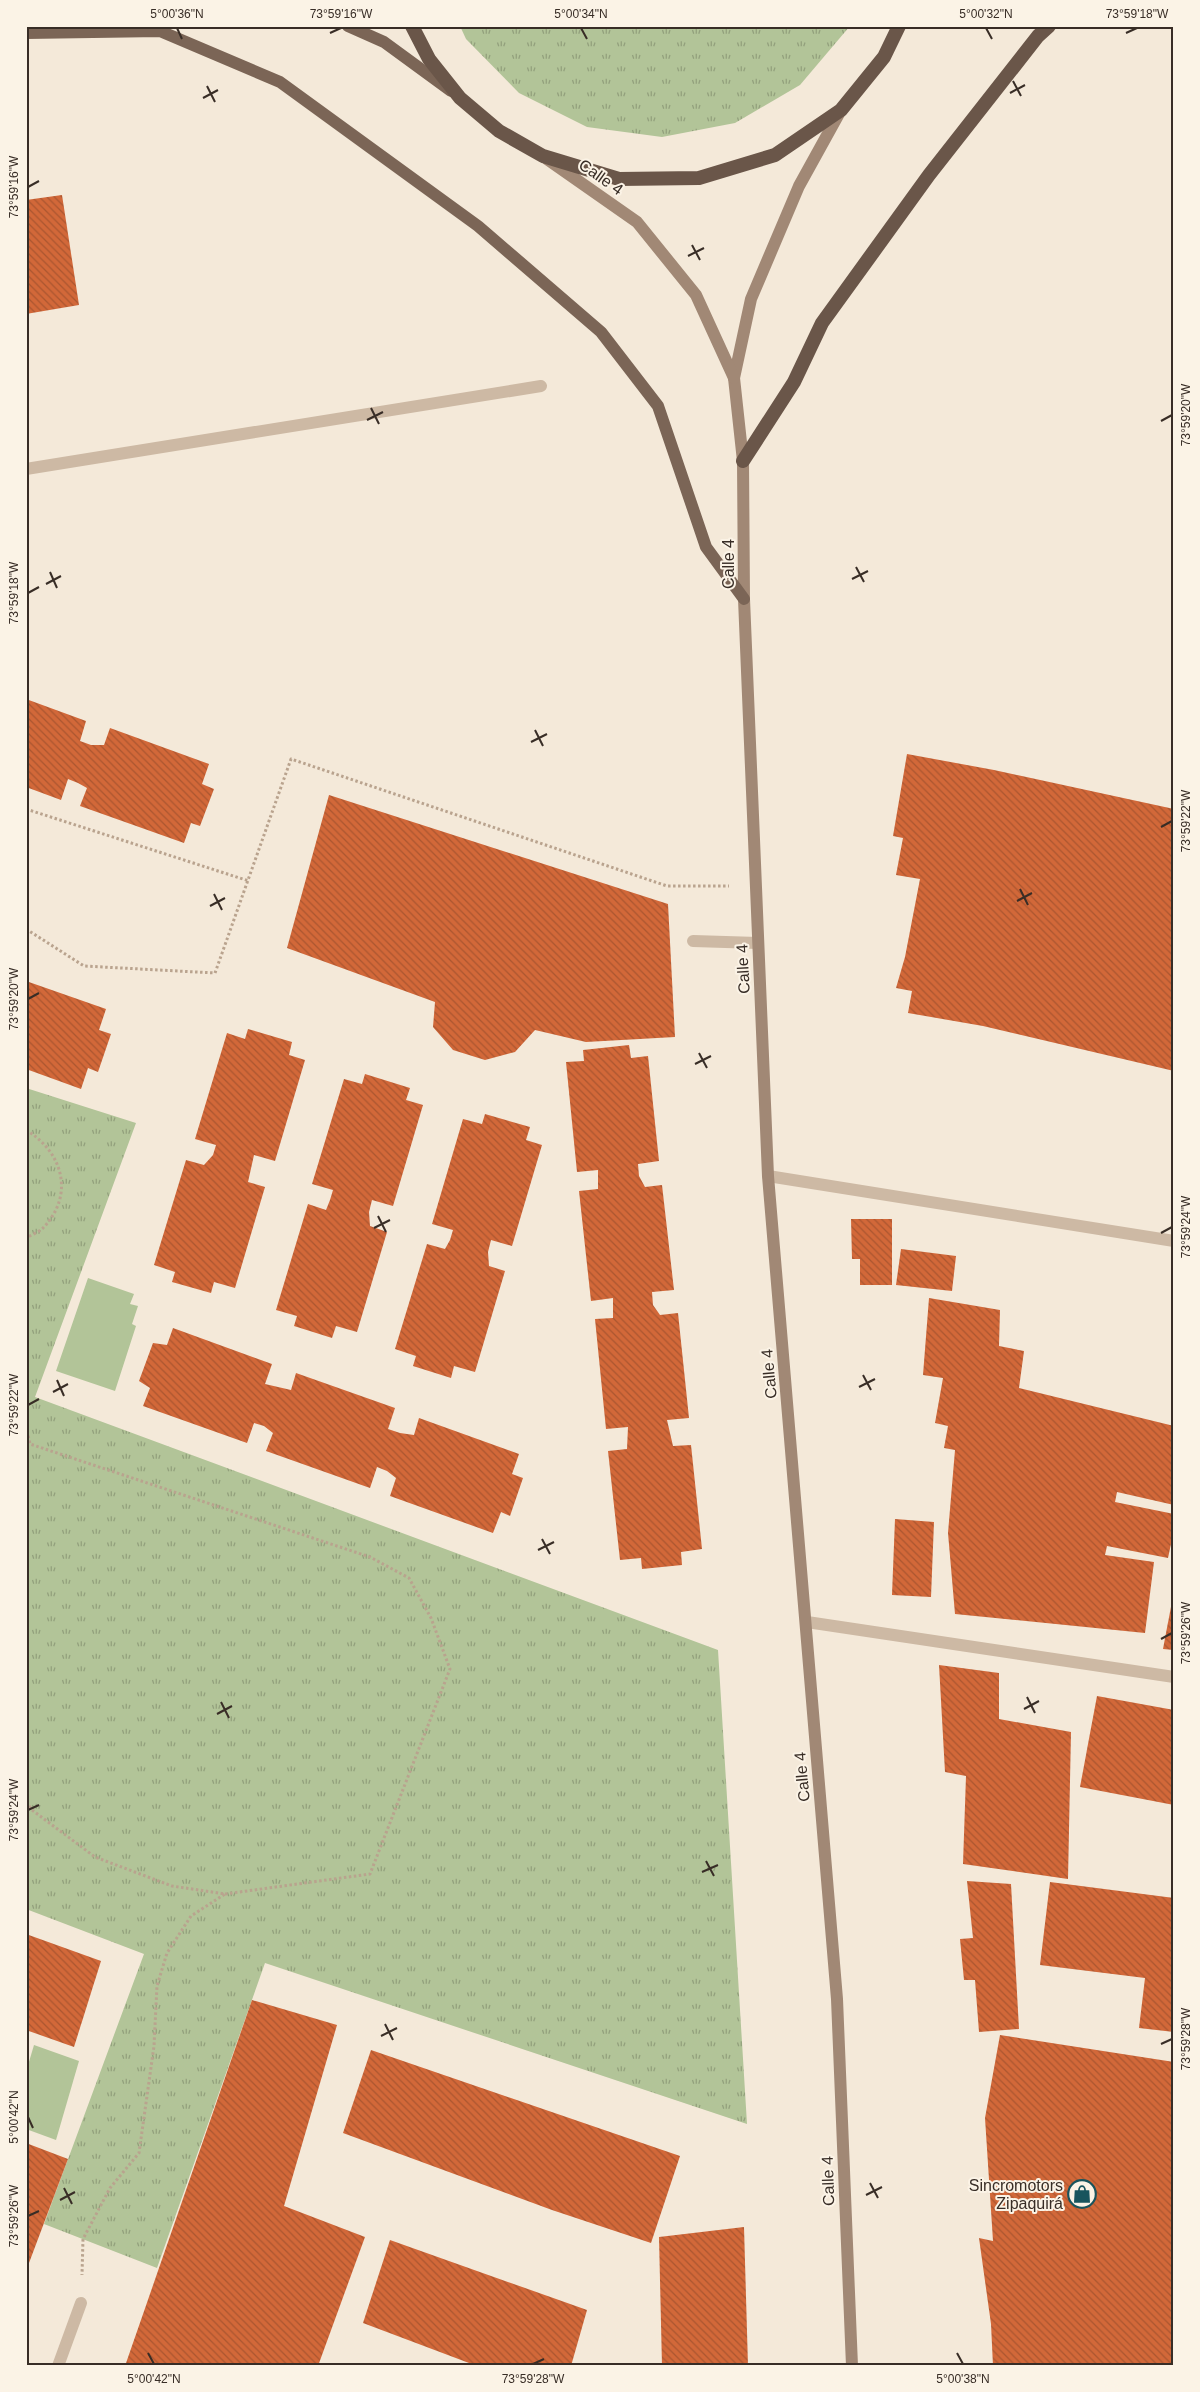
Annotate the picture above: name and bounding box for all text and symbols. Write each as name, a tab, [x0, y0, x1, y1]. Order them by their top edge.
text: 5°00'36"N	[150, 7, 204, 21]
text: 73°59'16"W	[310, 7, 373, 21]
text: 5°00'34"N	[554, 7, 608, 21]
text: 5°00'32"N	[959, 7, 1013, 21]
text: 73°59'18"W	[1106, 7, 1169, 21]
text: 73°59'16"W	[7, 155, 21, 218]
street label: Calle 4	[576, 156, 626, 198]
text: 73°59'20"W	[1179, 383, 1193, 446]
street label: Calle 4	[720, 539, 737, 589]
text: 73°59'18"W	[7, 561, 21, 624]
text: 73°59'22"W	[1179, 789, 1193, 852]
street label: Calle 4	[733, 944, 753, 994]
text: 73°59'20"W	[7, 967, 21, 1030]
text: 73°59'24"W	[1179, 1195, 1193, 1258]
street label: Calle 4	[758, 1348, 780, 1400]
text: 73°59'22"W	[7, 1373, 21, 1436]
text: 73°59'26"W	[1179, 1601, 1193, 1664]
street label: Calle 4	[791, 1751, 813, 1803]
text: 73°59'24"W	[7, 1778, 21, 1841]
text: 73°59'28"W	[1179, 2007, 1193, 2070]
text: 5°00'42"N	[7, 2090, 21, 2144]
street label: Calle 4	[819, 2156, 837, 2206]
place label: Sincromotors Zipaquirá	[969, 2177, 1063, 2212]
shop icon: Sincromotors Zipaquirá	[1067, 2179, 1097, 2209]
text: 73°59'26"W	[7, 2184, 21, 2247]
text: 5°00'42"N	[127, 2372, 181, 2386]
text: 73°59'28"W	[502, 2372, 565, 2386]
text: 5°00'38"N	[936, 2372, 990, 2386]

